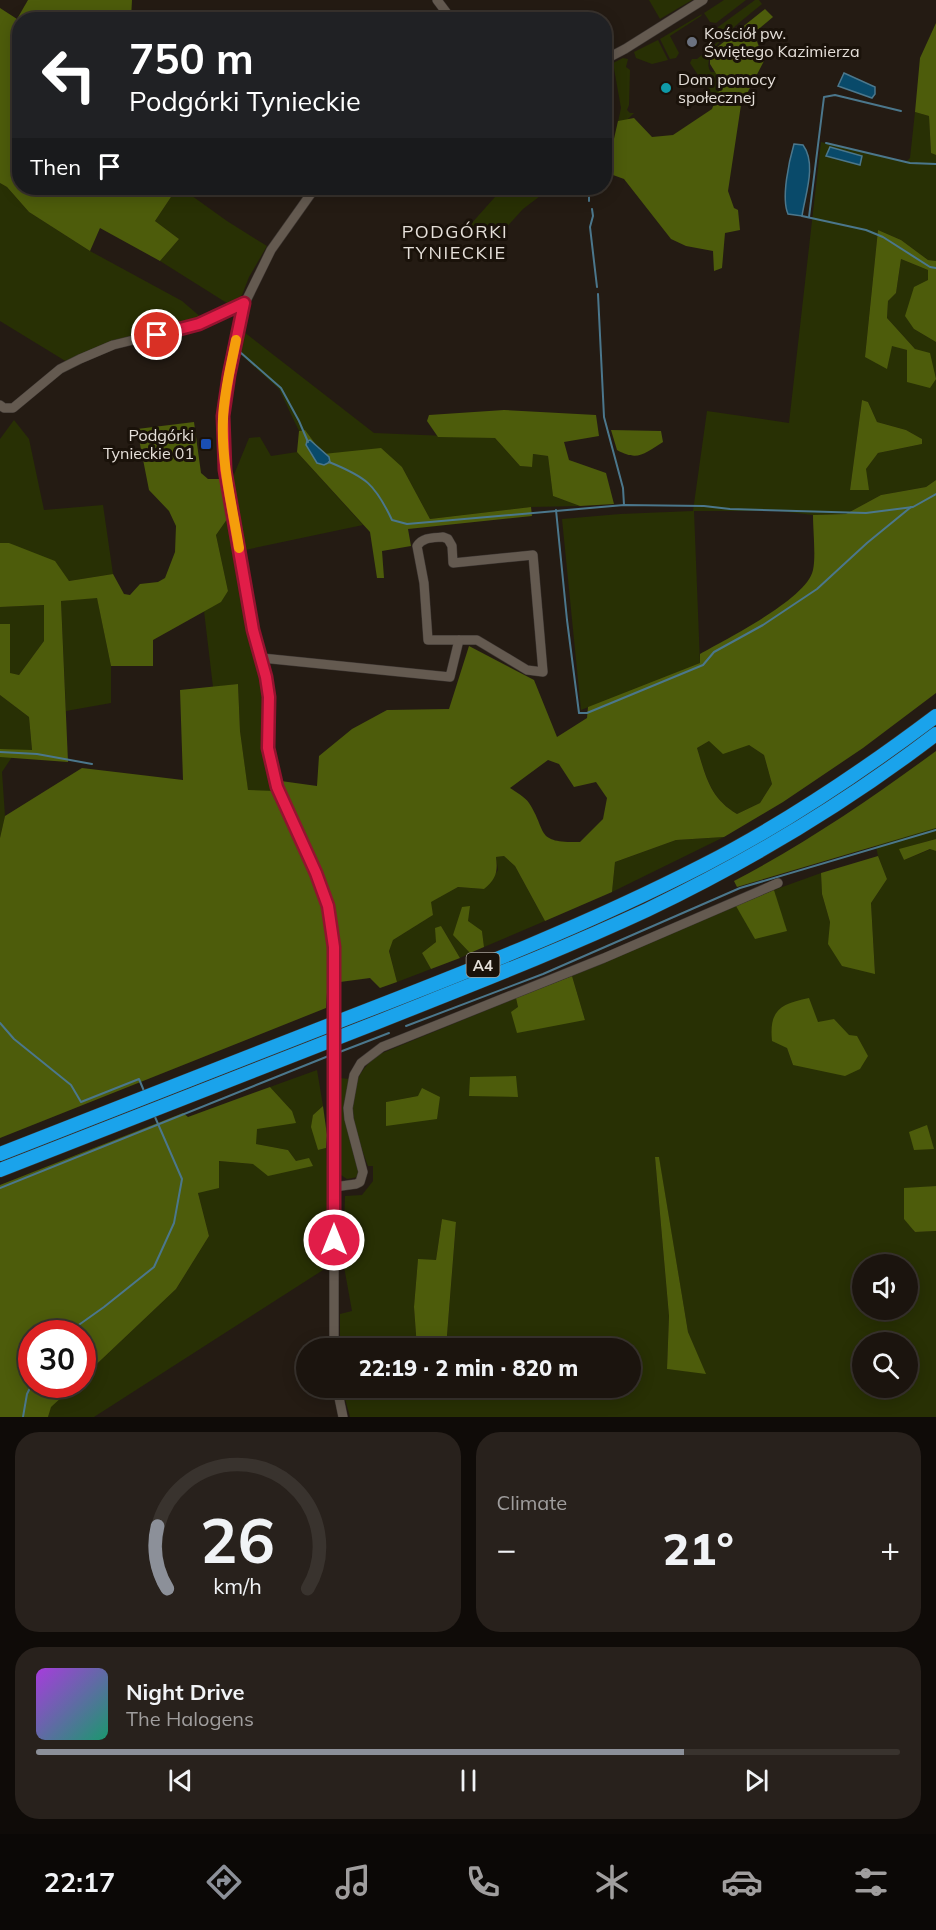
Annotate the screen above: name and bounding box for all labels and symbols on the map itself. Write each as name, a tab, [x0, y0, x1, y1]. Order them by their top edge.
place label: Kościół pw. Świętego Kazimierza	[704, 23, 860, 61]
marker: Kościół pw. Świętego Kazimierza	[685, 35, 699, 49]
place label: Dom pomocy społecznej	[678, 69, 776, 107]
marker: Dom pomocy społecznej	[659, 81, 673, 95]
district label: PODGÓRKI TYNIECKIE	[402, 220, 508, 264]
pin	[131, 309, 182, 360]
place label: Podgórki Tynieckie 01	[103, 425, 194, 463]
marker: Podgórki Tynieckie 01	[199, 437, 213, 451]
road number: A4	[466, 953, 500, 977]
position arrow	[302, 1208, 366, 1272]
speed limit sign: 30	[18, 1320, 96, 1398]

